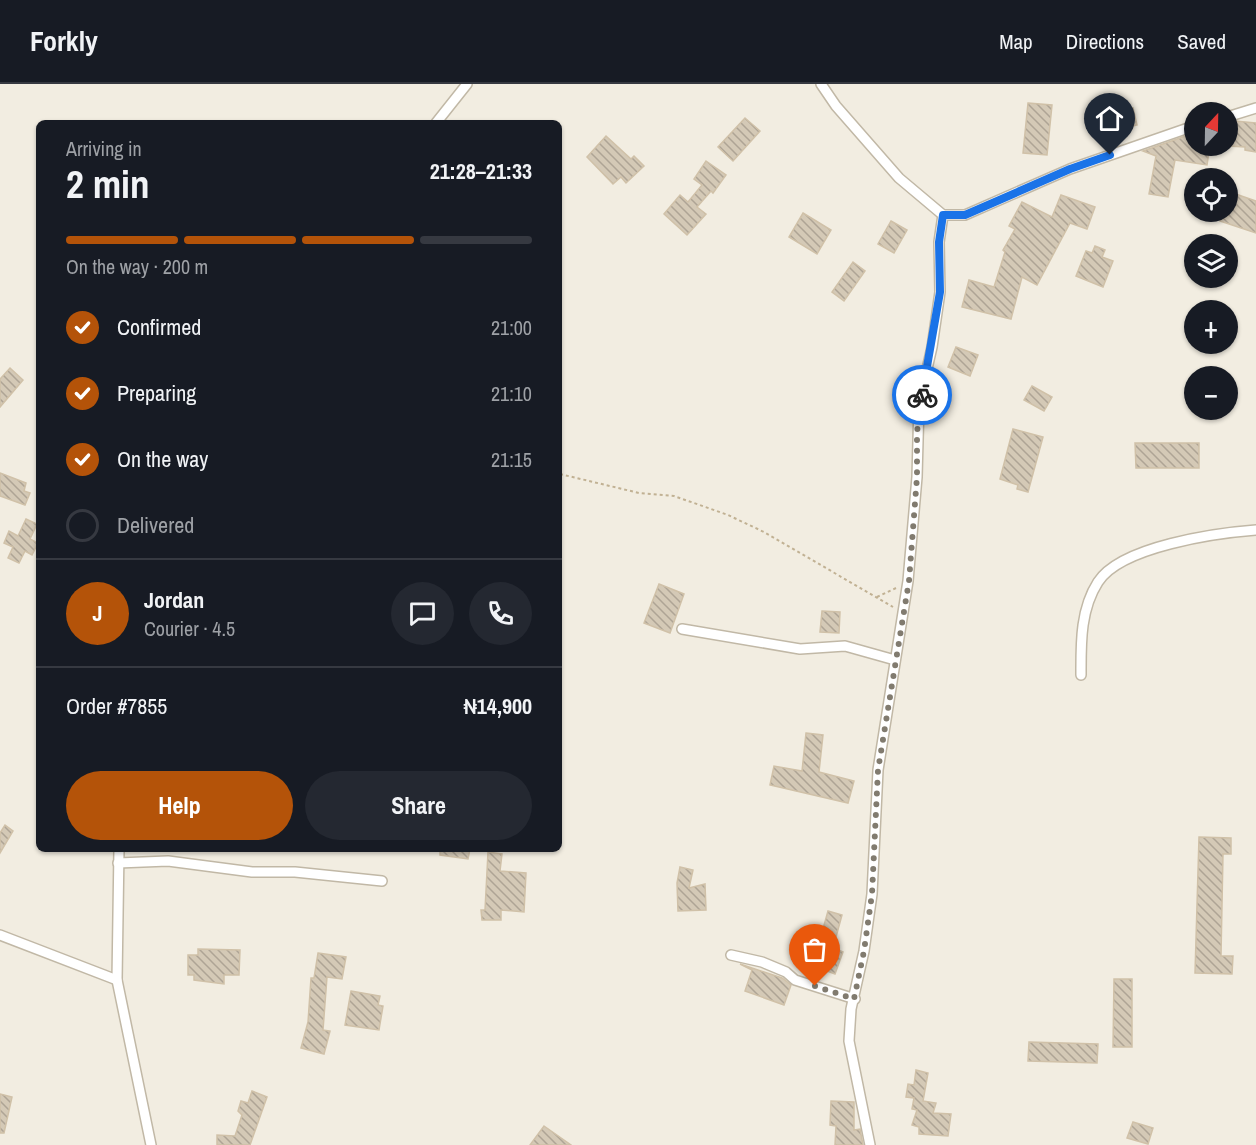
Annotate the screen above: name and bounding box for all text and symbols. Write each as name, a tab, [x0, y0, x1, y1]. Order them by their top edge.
text: Forkly	[30, 22, 98, 60]
text: Map	[999, 27, 1033, 56]
text: Directions	[1066, 27, 1144, 56]
text: Saved	[1177, 27, 1226, 56]
pin	[1084, 93, 1135, 155]
icon: home	[1093, 102, 1126, 135]
north arrow	[1184, 102, 1238, 156]
map controls	[1184, 102, 1238, 420]
text: Arriving in	[66, 135, 142, 162]
text: 21:28–21:33	[430, 156, 532, 186]
text: 2 min	[66, 158, 150, 210]
button: locate	[1184, 168, 1238, 222]
button: layers	[1184, 234, 1238, 288]
text: On the way · 200 m	[66, 253, 208, 280]
button: +	[1184, 300, 1238, 354]
icon: check	[66, 311, 99, 344]
text: Confirmed	[117, 312, 201, 342]
text: 21:00	[491, 314, 532, 341]
courier	[892, 365, 952, 425]
button: −	[1184, 366, 1238, 420]
icon: check	[66, 377, 99, 410]
text: Preparing	[117, 378, 196, 408]
icon: bike	[906, 379, 939, 412]
text: 21:10	[491, 380, 532, 407]
icon: check	[66, 443, 99, 476]
text: On the way	[117, 444, 208, 474]
text: 21:15	[491, 446, 532, 473]
text: Delivered	[117, 510, 194, 540]
button: chat	[391, 582, 454, 645]
button: phone	[469, 582, 532, 645]
text: Jordan	[144, 585, 204, 615]
text: J	[92, 598, 103, 628]
text: Courier · 4.5	[144, 615, 235, 642]
text: Order #7855	[66, 691, 167, 721]
text: ₦14,900	[464, 691, 532, 721]
button: Help	[66, 771, 293, 840]
button: Share	[305, 771, 532, 840]
pin	[789, 924, 840, 986]
icon: bag	[798, 933, 831, 966]

